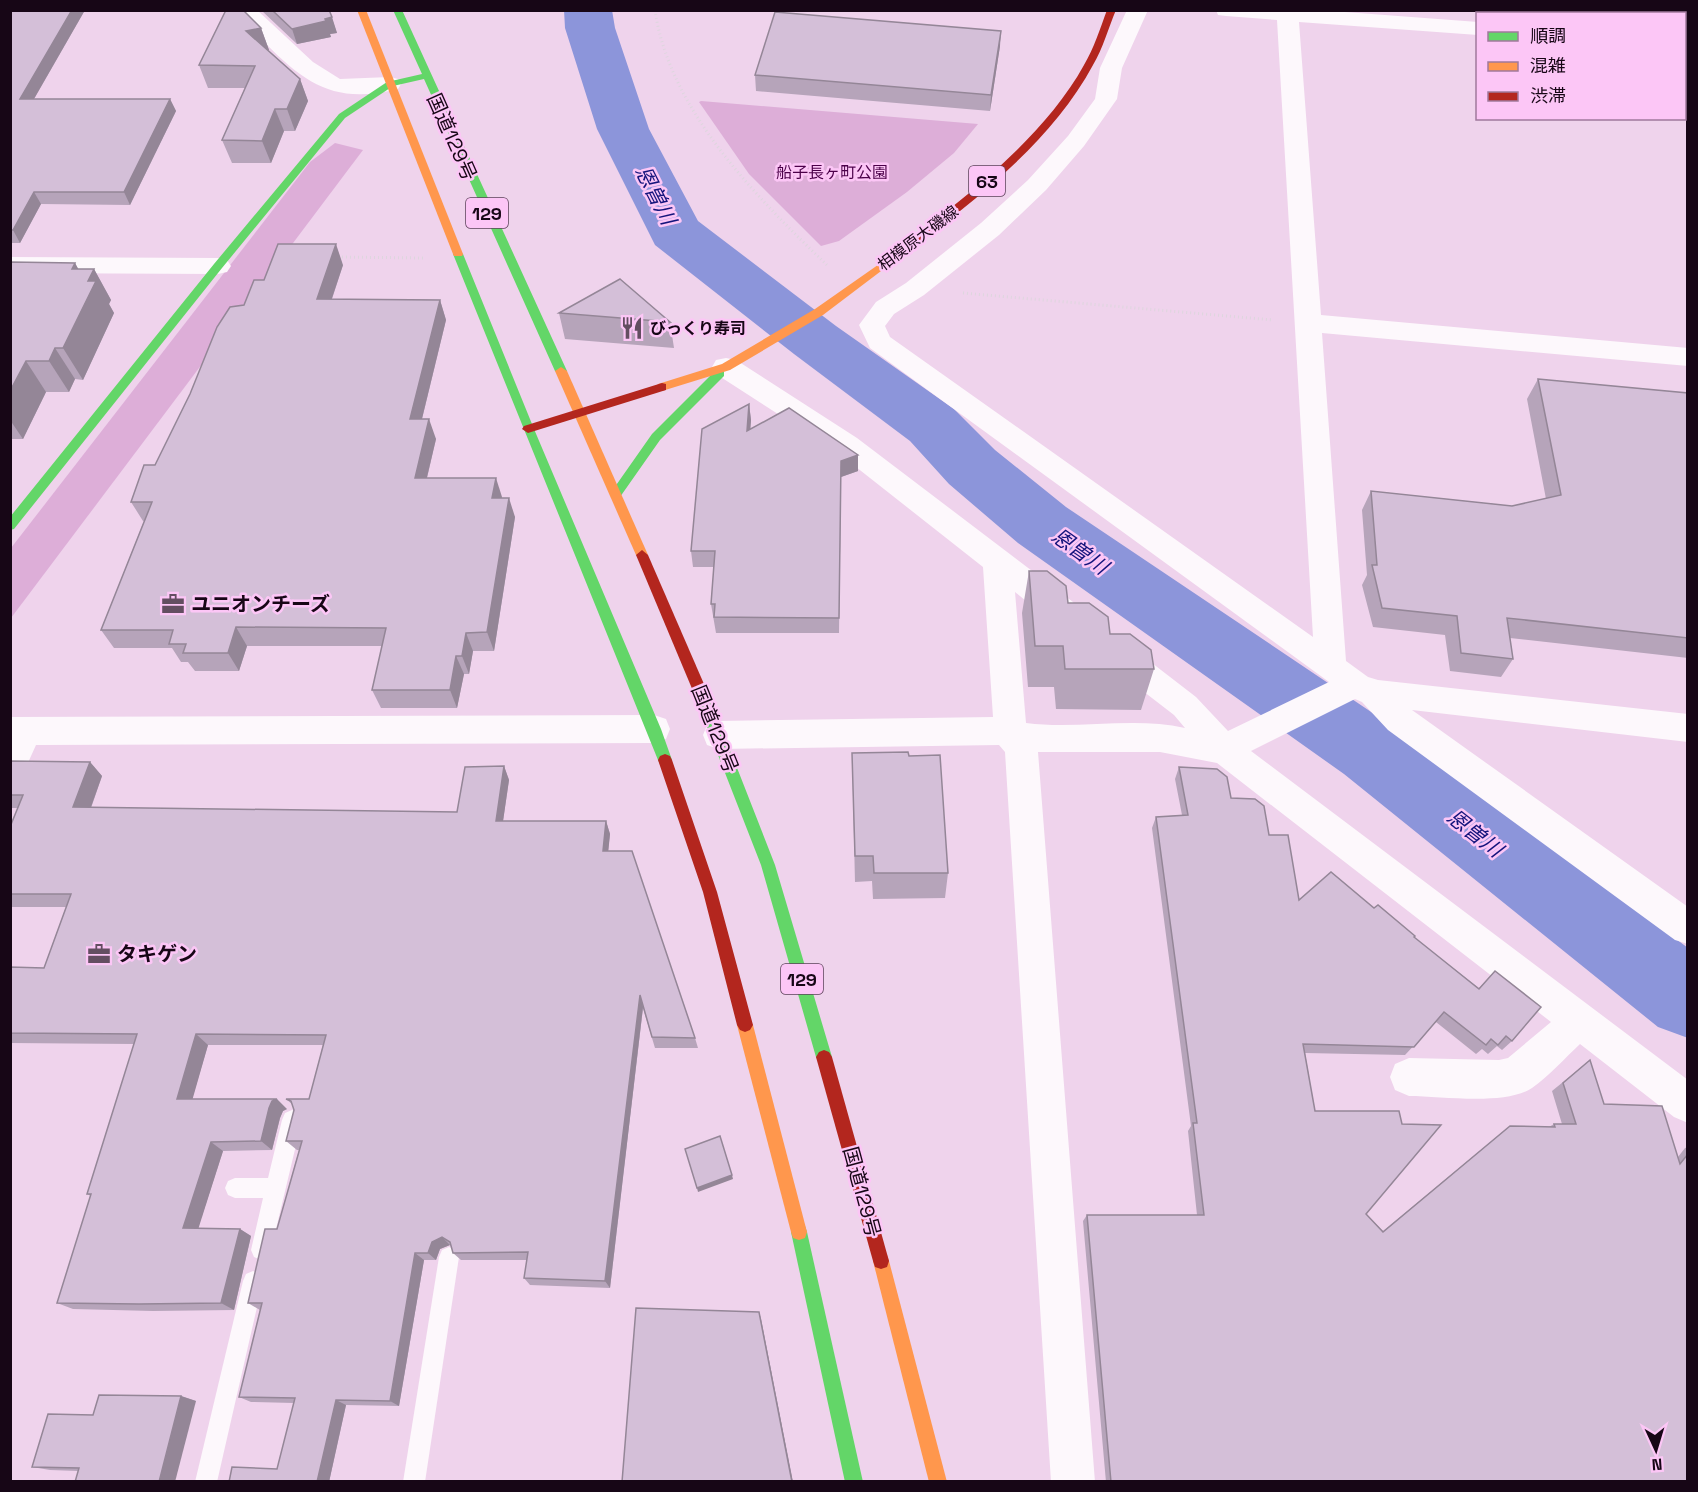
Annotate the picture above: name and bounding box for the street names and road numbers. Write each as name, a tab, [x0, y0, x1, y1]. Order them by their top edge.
street label: 国道129号	[421, 89, 483, 185]
road number: 63	[969, 166, 1005, 196]
road number: 129	[466, 198, 508, 228]
street label: 相模原大磯線	[873, 201, 963, 275]
street label: 国道129号	[686, 681, 744, 777]
road number: 129	[781, 964, 823, 994]
street label: 国道129号	[837, 1144, 887, 1240]

